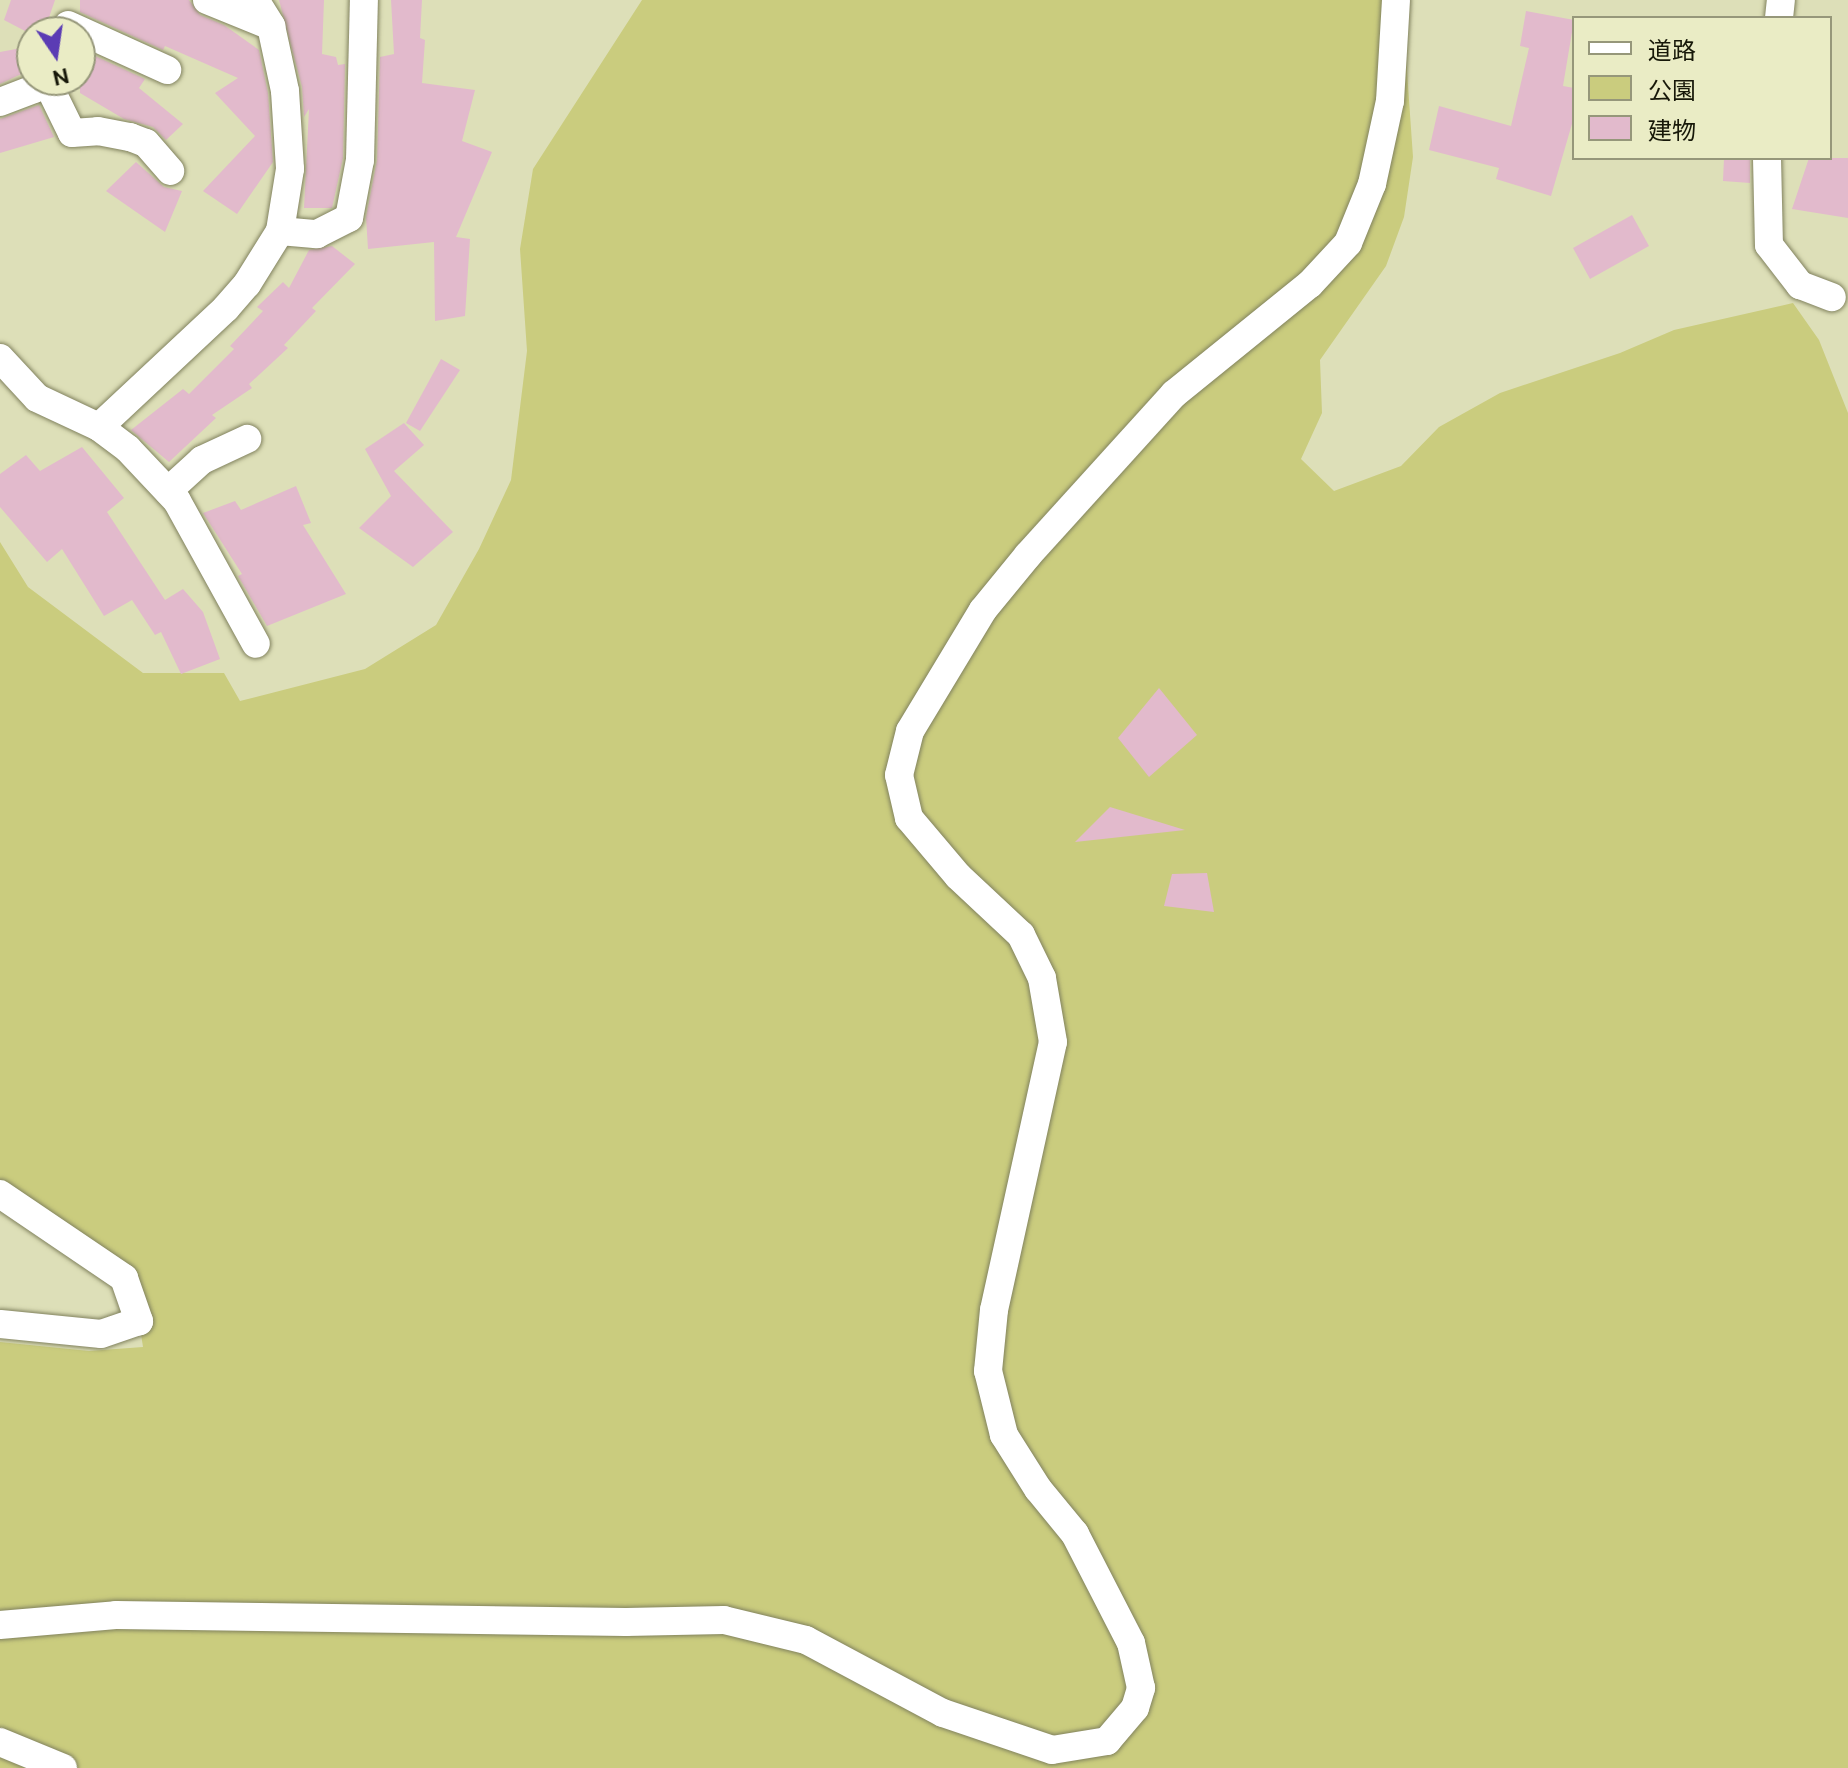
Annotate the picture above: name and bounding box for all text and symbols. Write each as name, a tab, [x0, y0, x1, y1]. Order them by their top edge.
north arrow	[16, 16, 96, 96]
legend	[1572, 16, 1832, 160]
text: 道路	[1648, 37, 1696, 64]
text: N	[50, 64, 72, 92]
text: 公園	[1648, 77, 1696, 104]
text: 建物	[1648, 117, 1696, 144]

